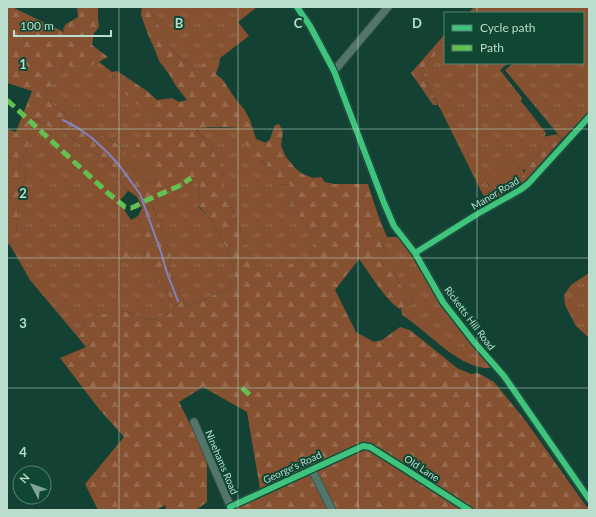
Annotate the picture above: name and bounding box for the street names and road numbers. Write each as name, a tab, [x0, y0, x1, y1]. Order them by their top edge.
street label: Manor Road	[469, 174, 521, 212]
street label: Ricketts Hill Road	[442, 284, 498, 352]
street label: Ninehams Road	[203, 428, 241, 496]
street label: George's Road	[261, 448, 323, 486]
street label: Old Lane	[402, 452, 442, 484]

